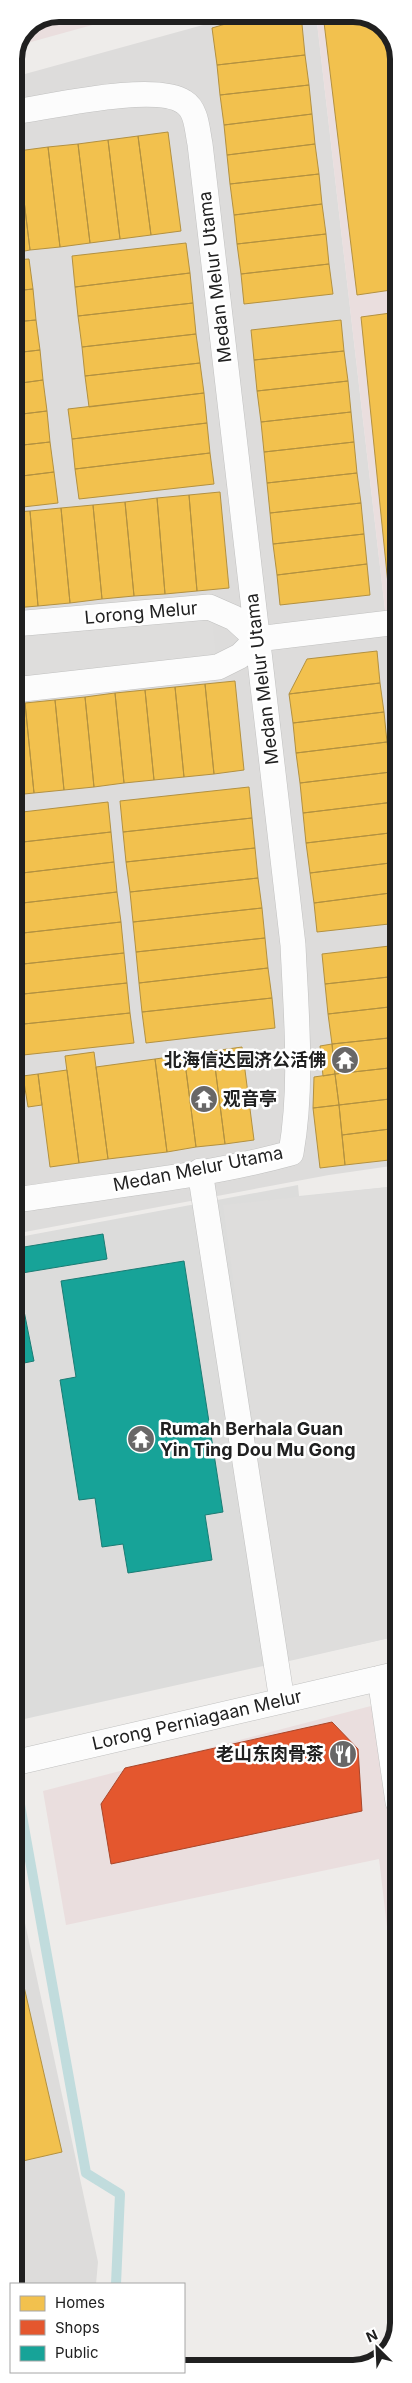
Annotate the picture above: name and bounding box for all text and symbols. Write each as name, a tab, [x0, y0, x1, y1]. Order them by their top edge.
street label: Medan Melur Utama	[194, 190, 235, 364]
street label: Medan Melur Utama	[241, 592, 282, 766]
street label: Lorong Melur	[83, 597, 199, 628]
temple icon: 北海信达园济公活佛	[330, 1045, 360, 1075]
place label: 北海信达园济公活佛	[164, 1049, 326, 1070]
temple icon: 观音亭	[189, 1084, 219, 1114]
place label: 观音亭	[223, 1088, 277, 1109]
street label: Medan Melur Utama	[111, 1142, 285, 1195]
place label: Rumah Berhala Guan Yin Ting Dou Mu Gong	[160, 1418, 356, 1460]
temple icon: Rumah Berhala Guan Yin Ting Dou Mu Gong	[126, 1424, 156, 1454]
street label: Lorong Perniagaan Melur	[90, 1685, 304, 1754]
restaurant icon: 老山东肉骨茶	[328, 1739, 358, 1769]
place label: 老山东肉骨茶	[216, 1743, 324, 1764]
legend	[10, 2283, 185, 2373]
text: Homes	[55, 2293, 105, 2312]
text: Shops	[55, 2318, 100, 2337]
north arrow	[352, 2323, 402, 2373]
text: N	[363, 2326, 380, 2346]
text: Public	[55, 2343, 98, 2362]

